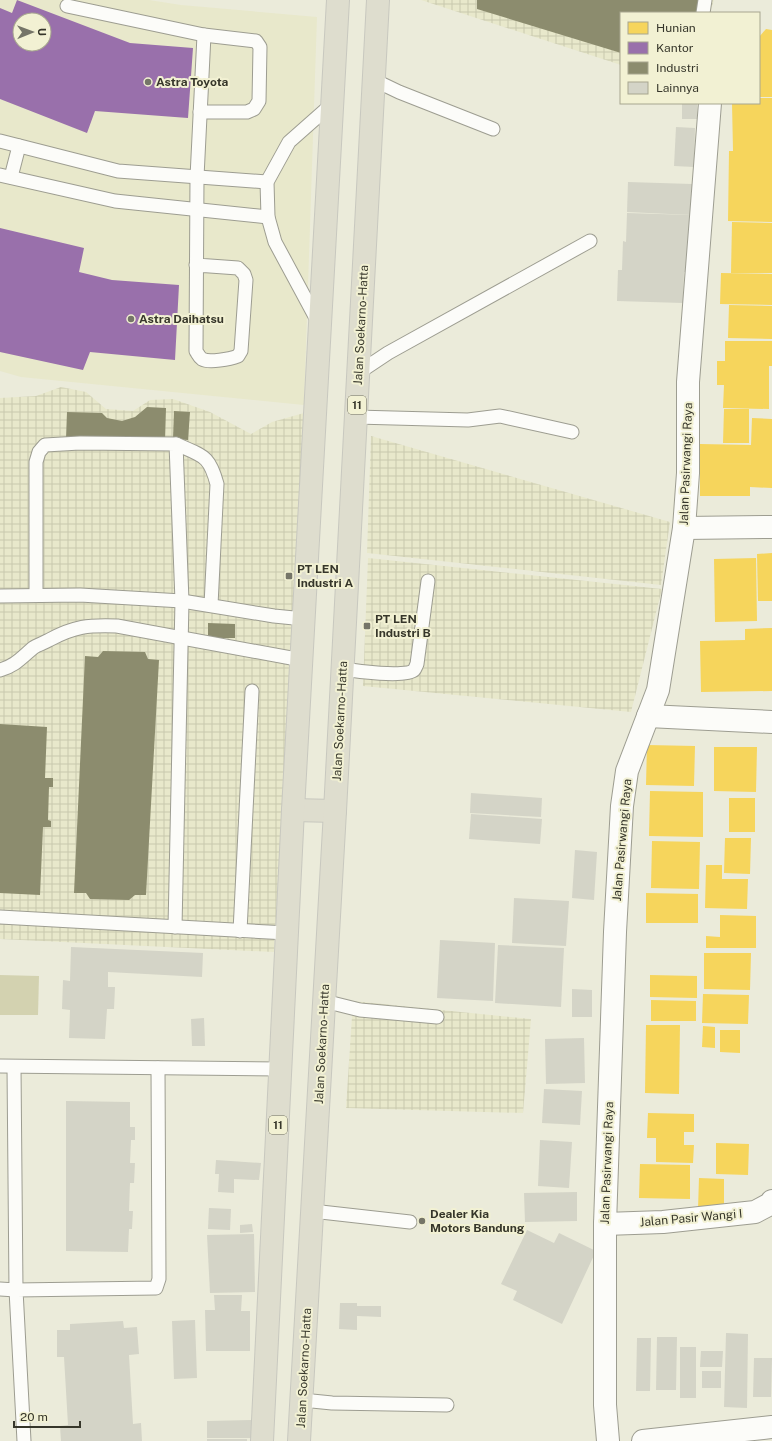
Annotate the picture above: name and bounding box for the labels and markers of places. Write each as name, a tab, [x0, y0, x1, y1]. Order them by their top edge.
place label: Astra Toyota	[156, 75, 229, 89]
marker: Astra Toyota	[143, 77, 153, 87]
place label: Astra Daihatsu	[139, 312, 224, 326]
marker: Astra Daihatsu	[126, 314, 136, 324]
place label: PT LEN Industri A	[297, 562, 353, 590]
marker: PT LEN Industri A	[284, 571, 294, 581]
place label: PT LEN Industri B	[375, 612, 431, 640]
marker: PT LEN Industri B	[362, 621, 372, 631]
place label: Dealer Kia Motors Bandung	[430, 1207, 525, 1235]
marker: Dealer Kia Motors Bandung	[417, 1216, 427, 1226]

